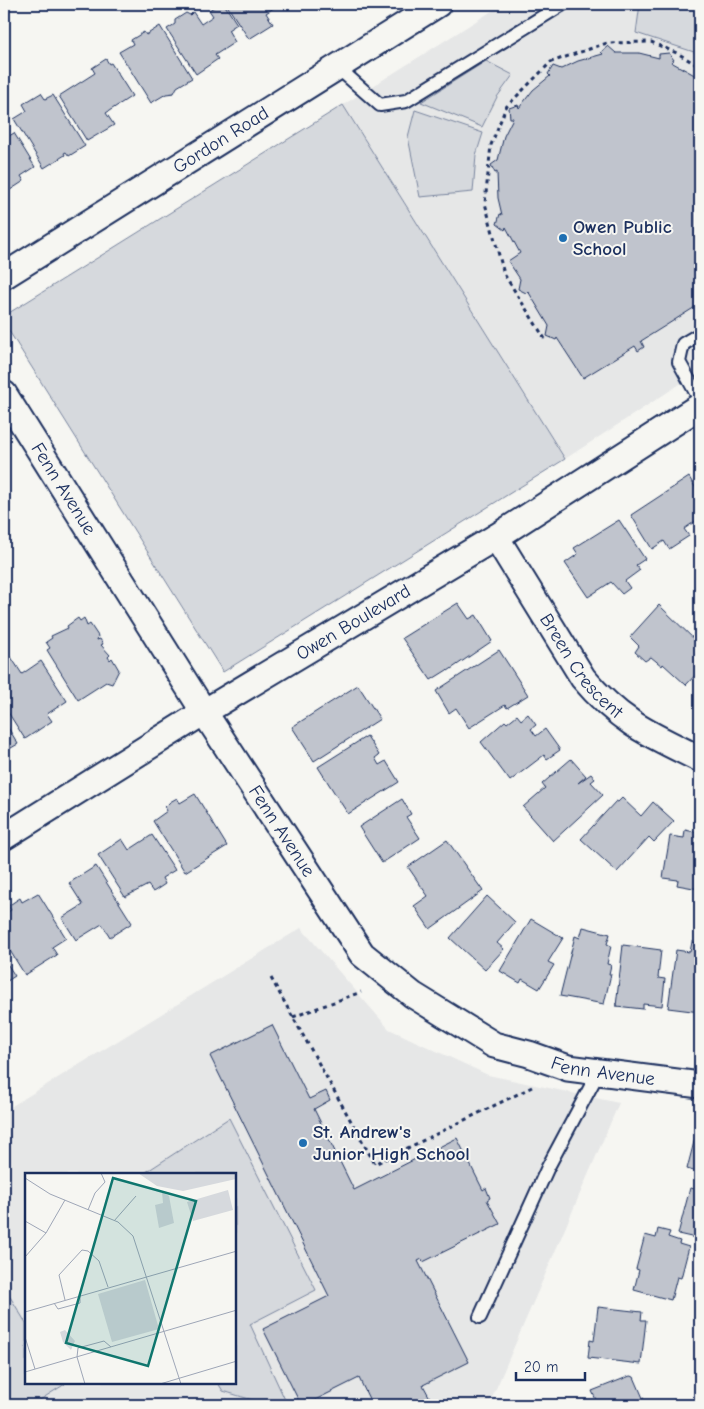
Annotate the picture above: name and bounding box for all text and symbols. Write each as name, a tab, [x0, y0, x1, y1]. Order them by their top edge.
street label: Gordon Road	[169, 102, 273, 178]
place label: Owen Public School	[573, 216, 672, 260]
marker: Owen Public School	[557, 232, 569, 244]
street label: Fenn Avenue	[26, 439, 101, 539]
street label: Owen Boulevard	[292, 580, 415, 665]
street label: Breen Crescent	[535, 610, 628, 724]
street label: Fenn Avenue	[244, 781, 320, 881]
street label: Fenn Avenue	[548, 1052, 656, 1090]
place label: St. Andrew's Junior High School	[313, 1121, 470, 1165]
marker: St. Andrew's Junior High School	[297, 1137, 309, 1149]
inset map	[25, 1173, 236, 1384]
scale bar	[516, 1349, 585, 1381]
text: 20 m	[524, 1358, 558, 1376]

